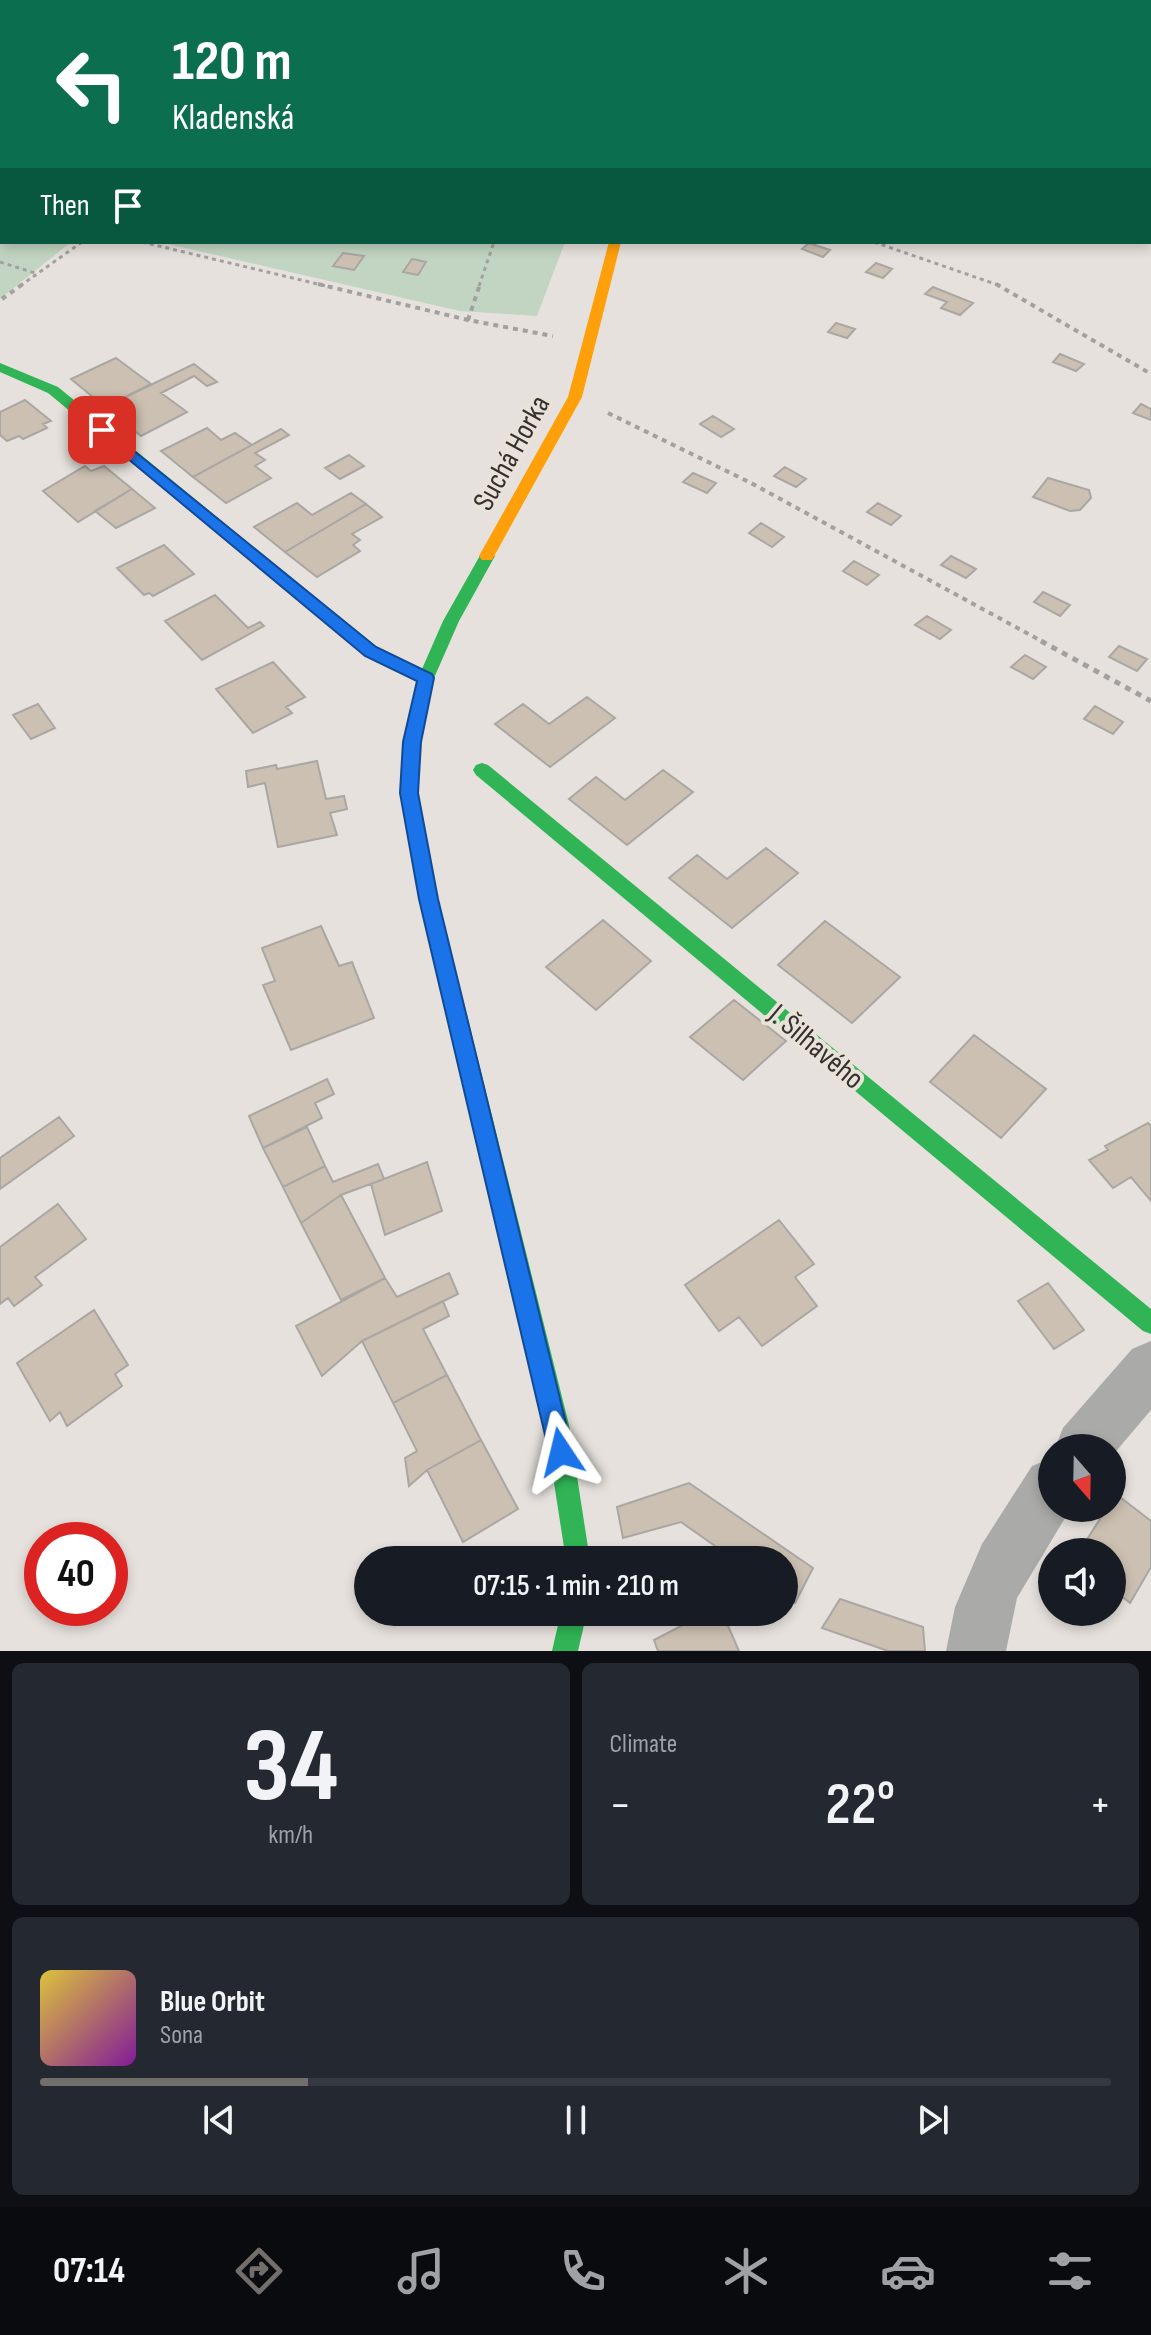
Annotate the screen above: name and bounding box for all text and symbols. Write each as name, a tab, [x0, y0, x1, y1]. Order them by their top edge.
text: 120 m	[172, 29, 292, 96]
icon: left	[40, 32, 144, 136]
text: Kladenská	[172, 97, 294, 140]
icon: arrive	[106, 184, 150, 228]
text: Then	[40, 188, 90, 224]
street label: Suchá Horka	[466, 389, 558, 517]
pin	[68, 396, 136, 464]
icon: arrive	[80, 408, 124, 452]
street label: J. Šilhavého	[760, 996, 871, 1097]
position arrow	[519, 1410, 603, 1494]
north arrow	[1038, 1434, 1126, 1522]
map controls	[1038, 1434, 1126, 1626]
speed limit sign: 40	[24, 1522, 128, 1626]
button: sound	[1038, 1538, 1126, 1626]
text: 07:15 · 1 min · 210 m	[473, 1568, 679, 1604]
text: 34	[243, 1705, 338, 1830]
text: Climate	[610, 1729, 677, 1760]
text: 22°	[825, 1769, 895, 1841]
text: −	[610, 1779, 631, 1832]
text: +	[1089, 1779, 1111, 1832]
text: km/h	[268, 1820, 313, 1851]
text: Blue Orbit	[160, 1984, 265, 2020]
text: Sona	[160, 2020, 203, 2051]
icon: previous	[197, 2098, 241, 2142]
icon: pause	[554, 2098, 598, 2142]
icon: next	[911, 2098, 955, 2142]
icon: directions	[231, 2243, 287, 2299]
icon: music	[393, 2243, 449, 2299]
icon: phone	[555, 2243, 611, 2299]
icon: climate	[718, 2243, 774, 2299]
icon: car	[880, 2243, 936, 2299]
icon: filters	[1042, 2243, 1098, 2299]
text: 07:14	[53, 2250, 125, 2293]

